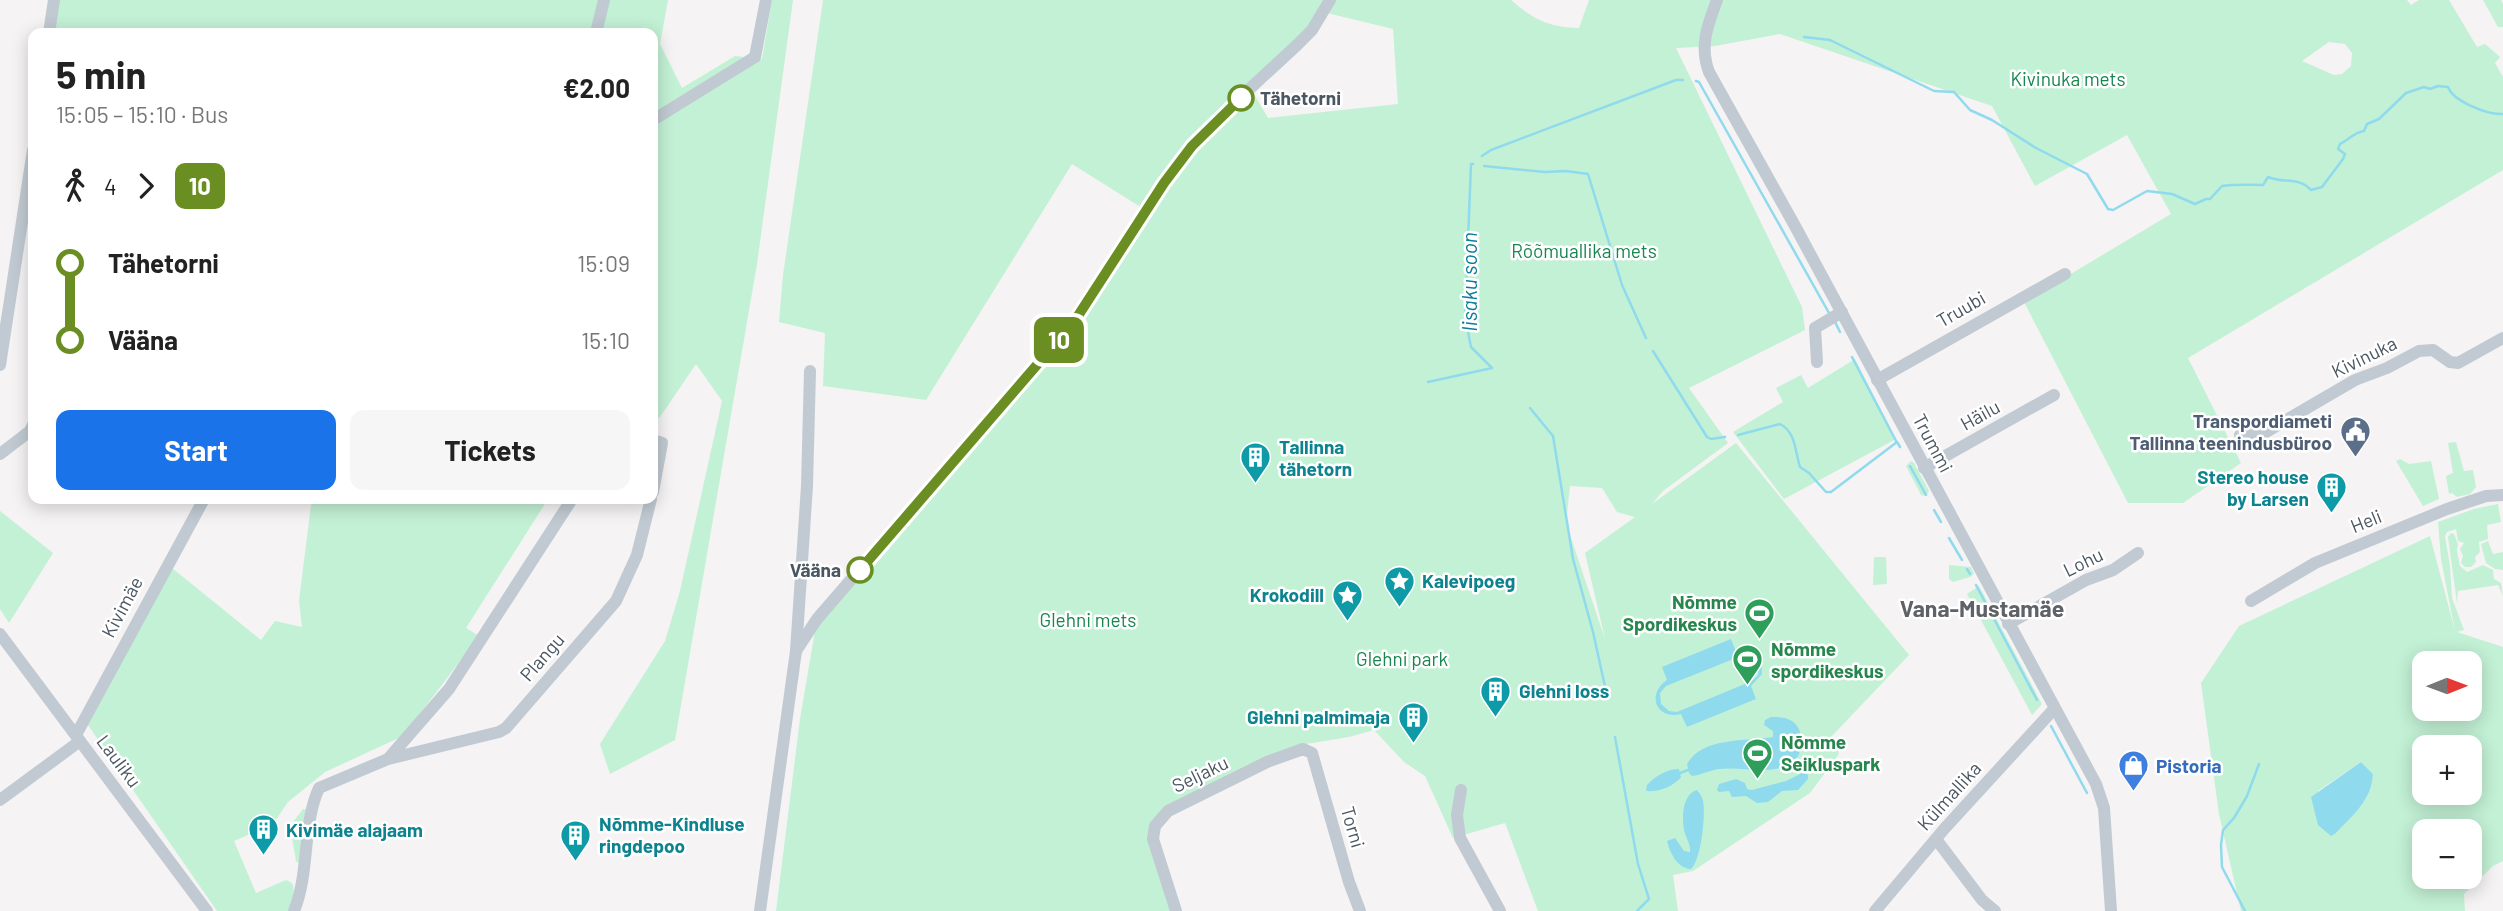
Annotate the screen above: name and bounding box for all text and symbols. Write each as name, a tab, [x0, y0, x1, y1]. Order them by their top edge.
text: 5 min	[56, 51, 146, 97]
park label: Kivinuka mets	[2010, 67, 2126, 90]
text: €2.00	[563, 72, 630, 103]
marker: Tähetorni	[1228, 85, 1254, 111]
place label: Tähetorni	[1260, 86, 1341, 109]
text: 15:05 – 15:10 · Bus	[56, 100, 228, 128]
icon: walk	[56, 167, 94, 205]
icon: forward	[127, 167, 165, 205]
text: 10	[189, 171, 211, 200]
text: 4	[104, 172, 117, 200]
water label: Iisaku soon	[1456, 232, 1481, 332]
park label: Rõõmuallika mets	[1511, 239, 1657, 262]
text: Tähetorni	[108, 247, 219, 278]
text: 15:09	[577, 249, 630, 277]
street label: Truubi	[1932, 286, 1989, 332]
line badge: 10	[1028, 317, 1090, 363]
text: Vääna	[108, 324, 178, 355]
text: 10	[1048, 325, 1070, 354]
text: 15:10	[581, 326, 630, 354]
street label: Kivinuka	[2327, 331, 2400, 382]
street label: Häilu	[1956, 394, 2003, 435]
street label: Trummi	[1908, 409, 1958, 476]
place label: Transpordiameti Tallinna teenindusbüroo	[2129, 409, 2332, 454]
button: Start	[56, 410, 336, 490]
button: Tickets	[350, 410, 630, 490]
public building icon: Transpordiameti Tallinna teenindusbüroo	[2338, 415, 2372, 459]
place label: Tallinna tähetorn	[1279, 435, 1352, 480]
building icon: Tallinna tähetorn	[1239, 441, 1273, 485]
place label: Stereo house by Larsen	[2197, 465, 2309, 510]
building icon: Stereo house by Larsen	[2315, 471, 2349, 515]
street label: Heli	[2347, 504, 2385, 537]
street label: Lohu	[2059, 542, 2107, 581]
marker: Vääna	[847, 557, 873, 583]
place label: Vääna	[790, 558, 841, 581]
place icon: Kalevipoeg	[1382, 564, 1416, 608]
place label: Kalevipoeg	[1422, 569, 1515, 592]
street label: Kivimäe	[96, 572, 147, 641]
place icon: Krokodill	[1330, 578, 1364, 622]
place label: Krokodill	[1250, 583, 1324, 606]
place label: Nõmme Spordikeskus	[1623, 590, 1737, 635]
district label: Vana-Mustamäe	[1900, 594, 2064, 622]
sports icon: Nõmme Spordikeskus	[1743, 596, 1777, 640]
park label: Glehni mets	[1040, 608, 1136, 631]
street label: Plangu	[515, 628, 569, 685]
place label: Nõmme spordikeskus	[1771, 637, 1884, 682]
sports icon: Nõmme spordikeskus	[1731, 643, 1765, 687]
park label: Glehni park	[1356, 647, 1448, 670]
north arrow	[2412, 651, 2482, 721]
map controls	[2412, 651, 2482, 889]
building icon: Glehni loss	[1479, 674, 1513, 718]
place label: Glehni loss	[1519, 679, 1609, 702]
building icon: Glehni palmimaja	[1396, 700, 1430, 744]
place label: Glehni palmimaja	[1247, 705, 1390, 728]
street label: Lauliku	[92, 730, 147, 791]
place label: Nõmme Seikluspark	[1781, 730, 1880, 775]
button: +	[2412, 735, 2482, 805]
sports icon: Nõmme Seikluspark	[1741, 736, 1775, 780]
shop icon: Pistoria	[2116, 749, 2150, 793]
street label: Seljaku	[1168, 750, 1232, 797]
place label: Pistoria	[2156, 754, 2222, 777]
street label: Külmallika	[1912, 757, 1985, 835]
street label: Torni	[1337, 804, 1370, 850]
place label: Nõmme-Kindluse ringdepoo	[599, 812, 745, 857]
building icon: Kivimäe alajaam	[246, 813, 280, 857]
place label: Kivimäe alajaam	[286, 818, 423, 841]
building icon: Nõmme-Kindluse ringdepoo	[559, 818, 593, 862]
button: −	[2412, 819, 2482, 889]

